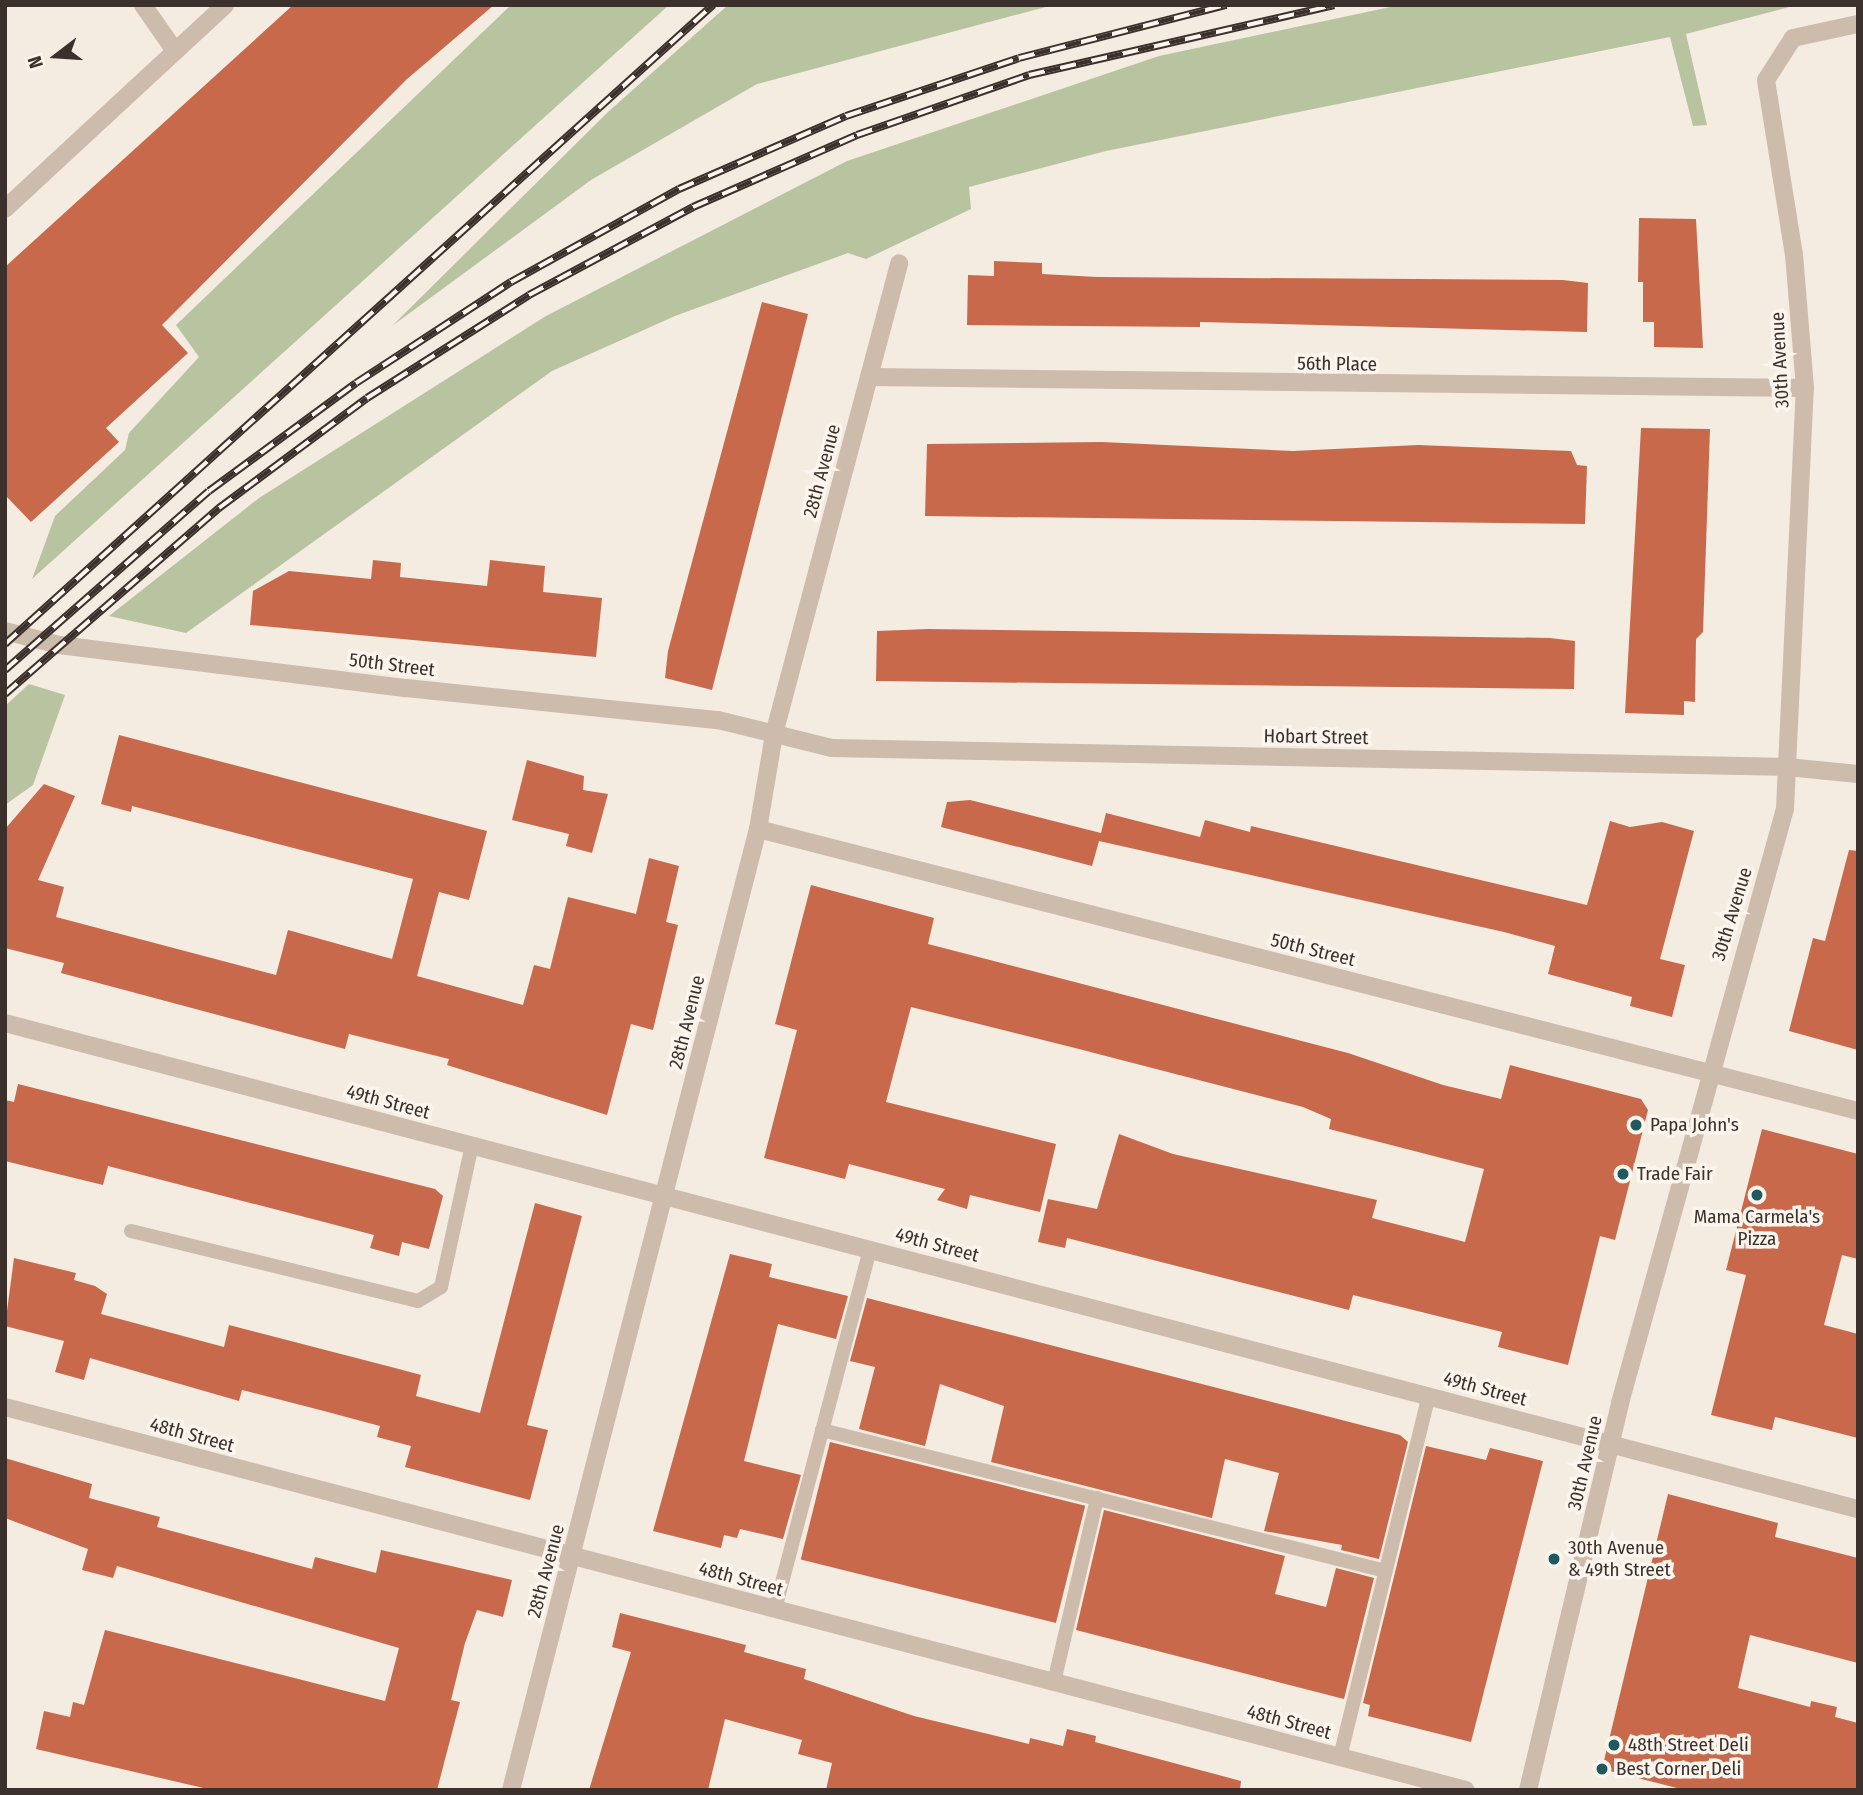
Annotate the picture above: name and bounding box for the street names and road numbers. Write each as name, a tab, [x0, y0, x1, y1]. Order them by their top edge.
street label: 30th Avenue	[1766, 311, 1794, 409]
street label: 56th Place	[1297, 352, 1377, 376]
street label: 28th Avenue	[799, 422, 845, 520]
street label: 50th Street	[348, 648, 436, 682]
street label: Hobart Street	[1263, 725, 1369, 749]
street label: 30th Avenue	[1707, 865, 1757, 963]
street label: 50th Street	[1269, 929, 1357, 971]
street label: 28th Avenue	[664, 973, 710, 1071]
street label: 49th Street	[344, 1080, 432, 1124]
street label: 49th Street	[893, 1223, 981, 1267]
street label: 49th Street	[1441, 1367, 1529, 1411]
street label: 48th Street	[147, 1413, 237, 1457]
street label: 30th Avenue	[1563, 1414, 1607, 1512]
street label: 28th Avenue	[523, 1522, 569, 1620]
street label: 48th Street	[696, 1557, 786, 1601]
street label: 48th Street	[1244, 1700, 1334, 1744]

